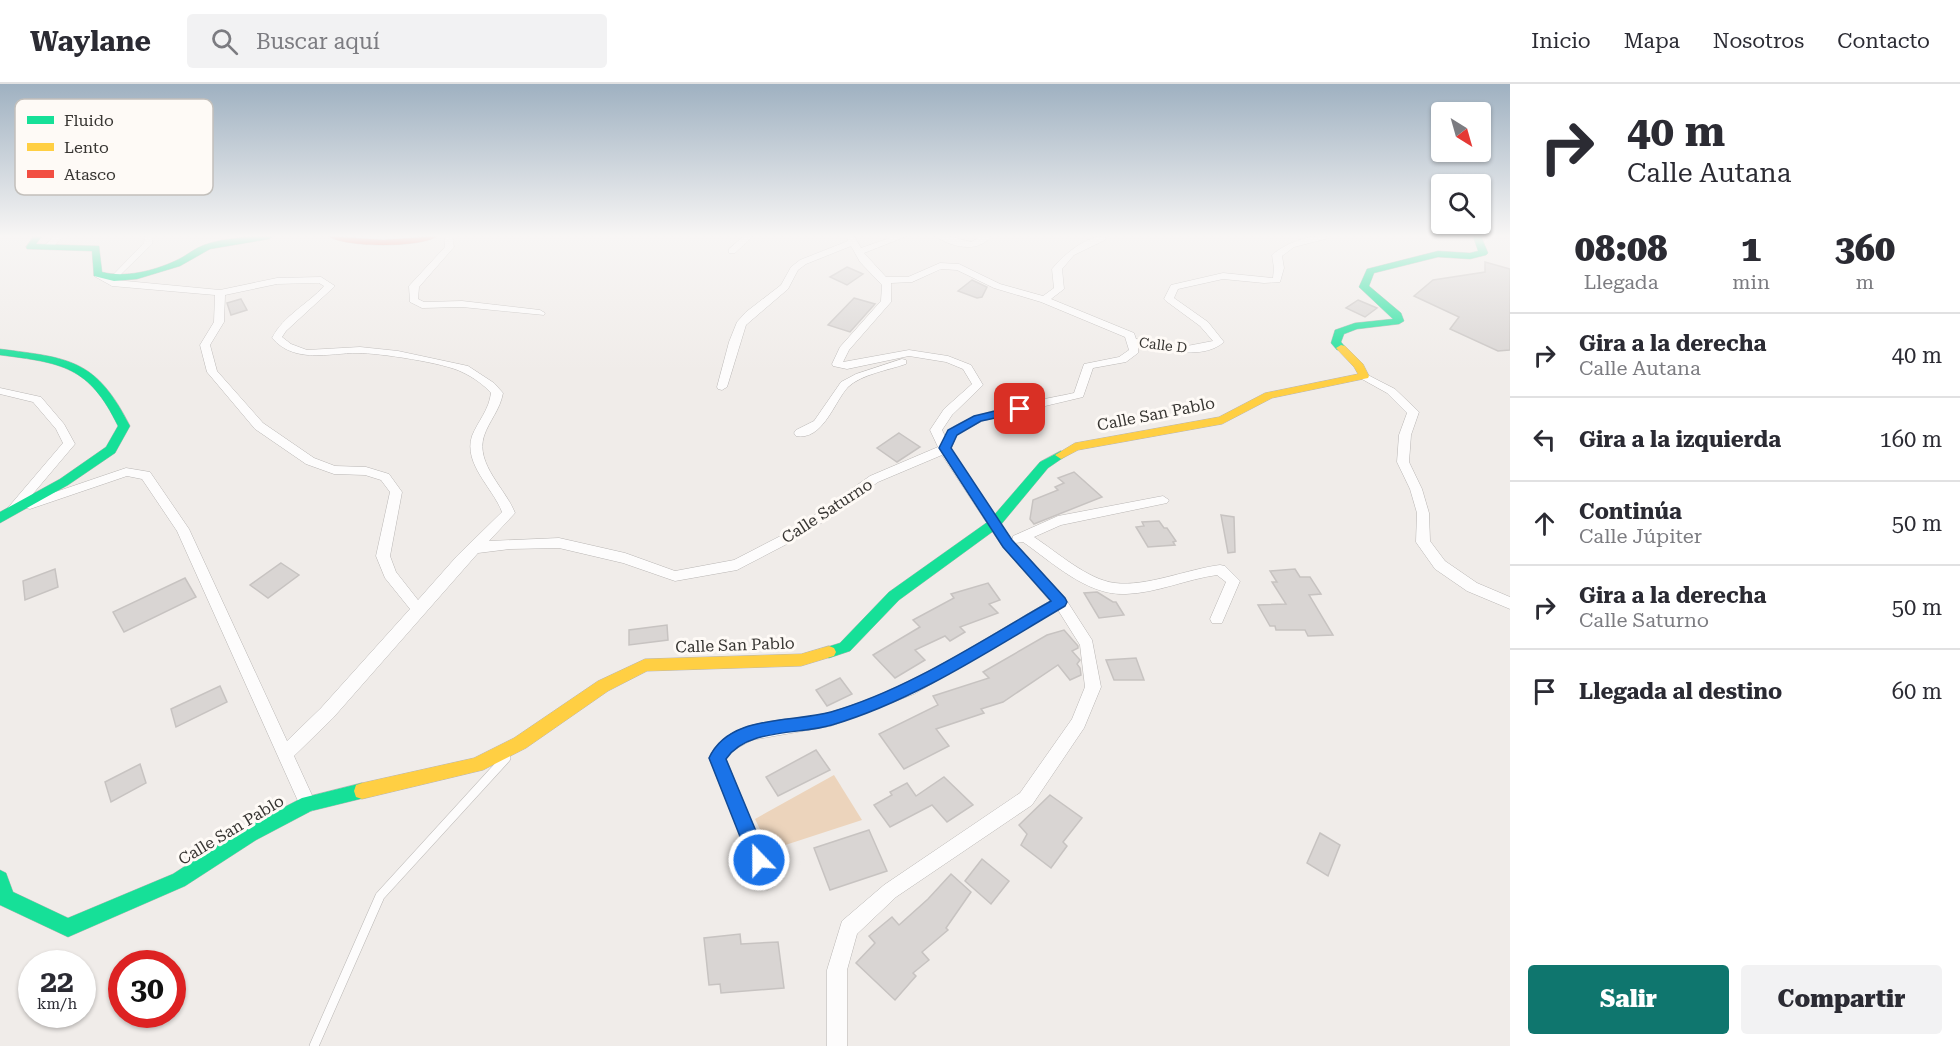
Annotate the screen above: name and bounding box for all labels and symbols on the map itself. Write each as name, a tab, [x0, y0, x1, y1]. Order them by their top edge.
legend	[15, 99, 213, 195]
north arrow	[1431, 102, 1491, 162]
text: Fluido	[64, 111, 114, 130]
text: Lento	[64, 138, 109, 157]
text: Atasco	[64, 165, 116, 184]
street label: Calle D	[1138, 334, 1188, 356]
pin	[994, 383, 1045, 434]
street label: Calle San Pablo	[1095, 393, 1217, 435]
street label: Calle Saturno	[778, 475, 876, 547]
street label: Calle San Pablo	[675, 633, 795, 657]
street label: Calle San Pablo	[175, 791, 287, 869]
position arrow	[727, 828, 791, 892]
speed limit sign: 30	[108, 950, 186, 1028]

